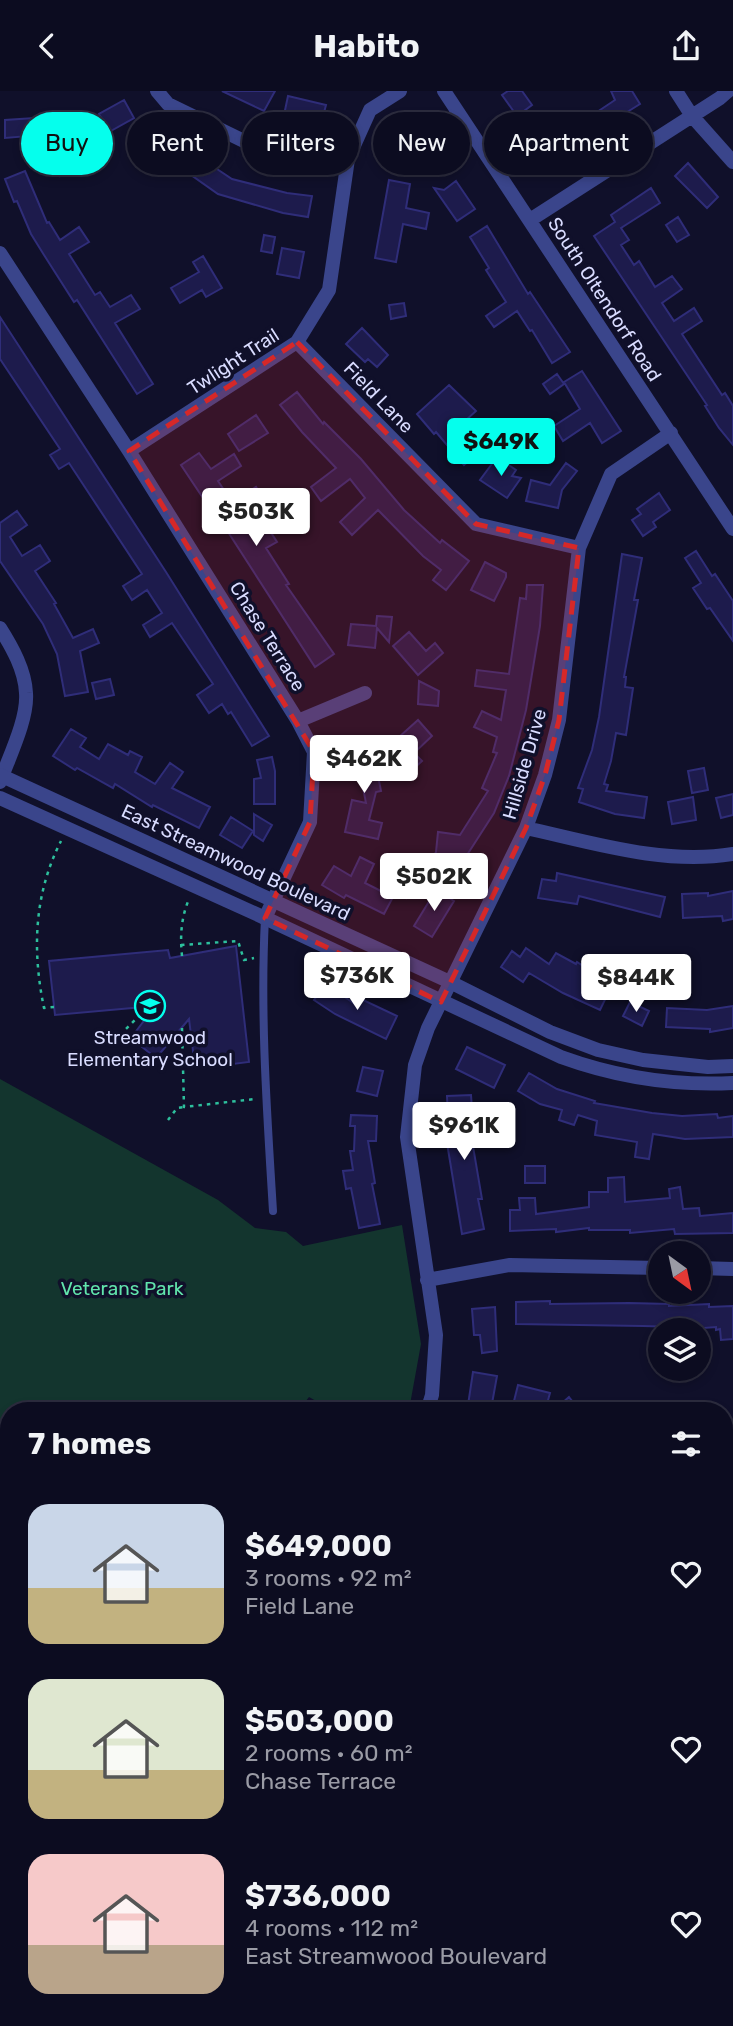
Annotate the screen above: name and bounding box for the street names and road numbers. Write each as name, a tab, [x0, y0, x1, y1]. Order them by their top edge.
street label: South Oltendorf Road	[543, 213, 666, 386]
street label: Twlight Trail	[183, 323, 283, 400]
street label: Field Lane	[339, 357, 418, 438]
street label: Chase Terrace	[225, 577, 310, 695]
street label: Hillside Drive	[498, 706, 551, 822]
street label: East Streamwood Boulevard	[118, 799, 354, 926]

